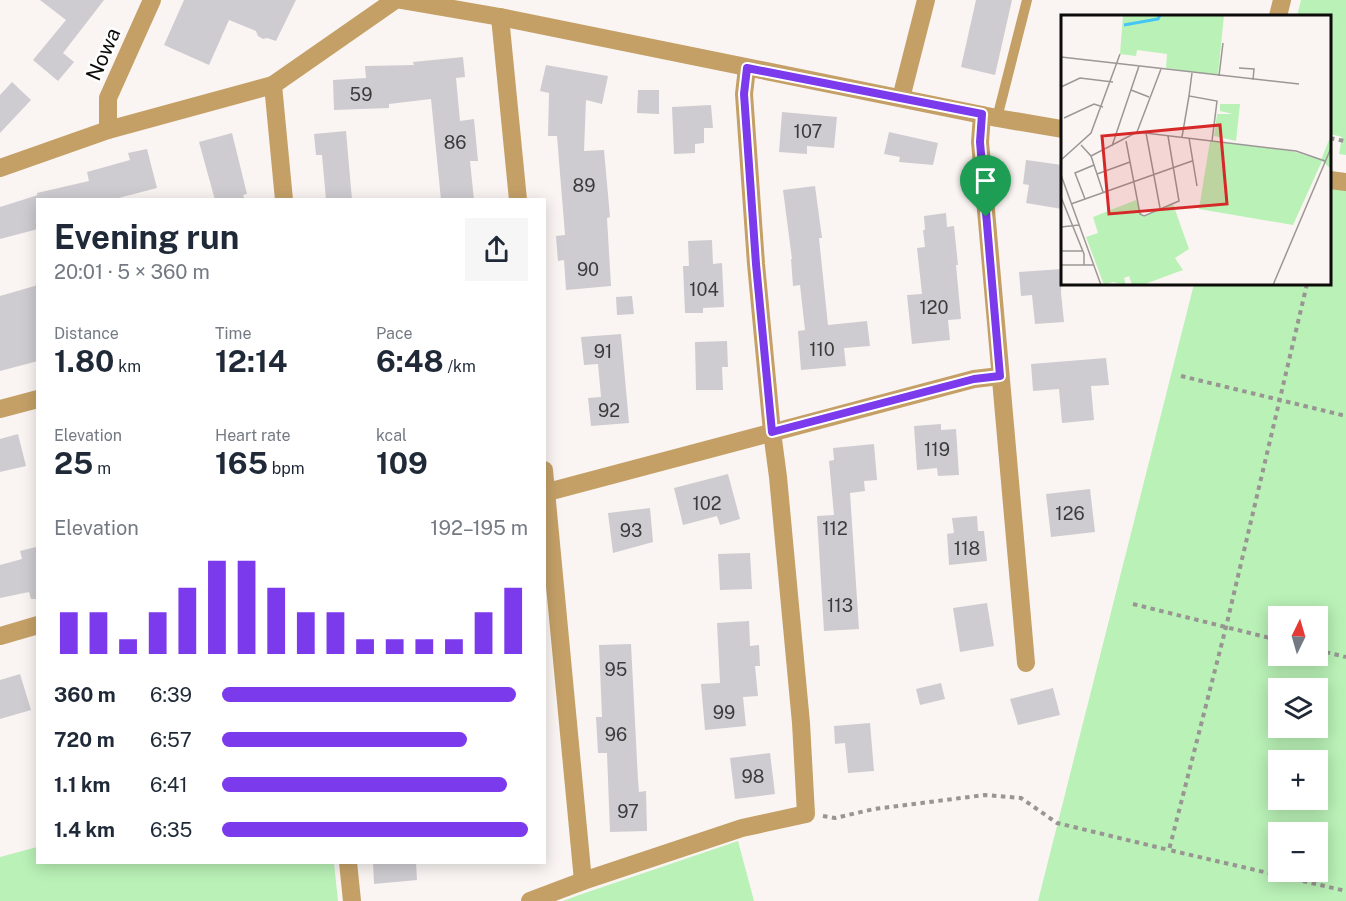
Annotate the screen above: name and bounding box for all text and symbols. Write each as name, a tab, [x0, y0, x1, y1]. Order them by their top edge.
inset map	[1061, 15, 1331, 285]
street label: Nowa	[80, 24, 126, 84]
house number: 59	[350, 84, 372, 105]
house number: 107	[794, 121, 822, 142]
house number: 86	[444, 132, 466, 153]
pin	[960, 155, 1011, 217]
icon: arrive	[969, 164, 1002, 197]
house number: 89	[573, 175, 595, 196]
text: Evening run	[54, 218, 239, 256]
button: share	[465, 218, 528, 281]
house number: 90	[577, 259, 599, 280]
text: 20:01 · 5 × 360 m	[54, 260, 210, 284]
house number: 104	[689, 279, 719, 300]
house number: 120	[919, 297, 949, 318]
text: Distance	[54, 324, 119, 343]
text: Time	[215, 324, 251, 343]
text: Pace	[376, 324, 413, 343]
house number: 110	[809, 339, 835, 360]
house number: 91	[594, 341, 612, 362]
text: 1.80	[54, 343, 114, 379]
text: 12:14	[215, 343, 288, 379]
text: 6:48	[376, 343, 444, 379]
text: km	[114, 357, 141, 376]
text: /km	[444, 357, 476, 376]
house number: 92	[598, 400, 620, 421]
text: Elevation	[54, 426, 122, 445]
text: Heart rate	[215, 426, 291, 445]
text: kcal	[376, 426, 407, 445]
house number: 119	[924, 439, 950, 460]
text: 25	[54, 445, 93, 481]
text: 165	[215, 445, 268, 481]
text: 109	[376, 445, 428, 481]
text: m	[93, 459, 111, 478]
text: bpm	[268, 459, 305, 478]
house number: 102	[692, 493, 722, 514]
house number: 126	[1055, 503, 1085, 524]
text: Elevation	[54, 516, 139, 540]
text: 192–195 m	[430, 516, 528, 540]
house number: 112	[822, 518, 848, 539]
house number: 93	[620, 520, 642, 541]
house number: 118	[954, 538, 980, 559]
house number: 113	[827, 595, 853, 616]
north arrow	[1268, 606, 1328, 666]
map controls	[1268, 606, 1328, 882]
house number: 95	[605, 659, 627, 680]
button: layers	[1268, 678, 1328, 738]
text: 360 m	[54, 683, 116, 707]
text: 6:39	[150, 683, 192, 707]
house number: 99	[713, 702, 735, 723]
house number: 96	[605, 724, 627, 745]
text: 720 m	[54, 728, 115, 752]
text: 6:57	[150, 728, 192, 752]
button: +	[1268, 750, 1328, 810]
house number: 98	[742, 766, 764, 787]
text: 1.1 km	[54, 773, 111, 797]
text: 6:41	[150, 773, 188, 797]
house number: 97	[617, 801, 639, 822]
text: 1.4 km	[54, 818, 115, 842]
text: 6:35	[150, 818, 192, 842]
button: −	[1268, 822, 1328, 882]

